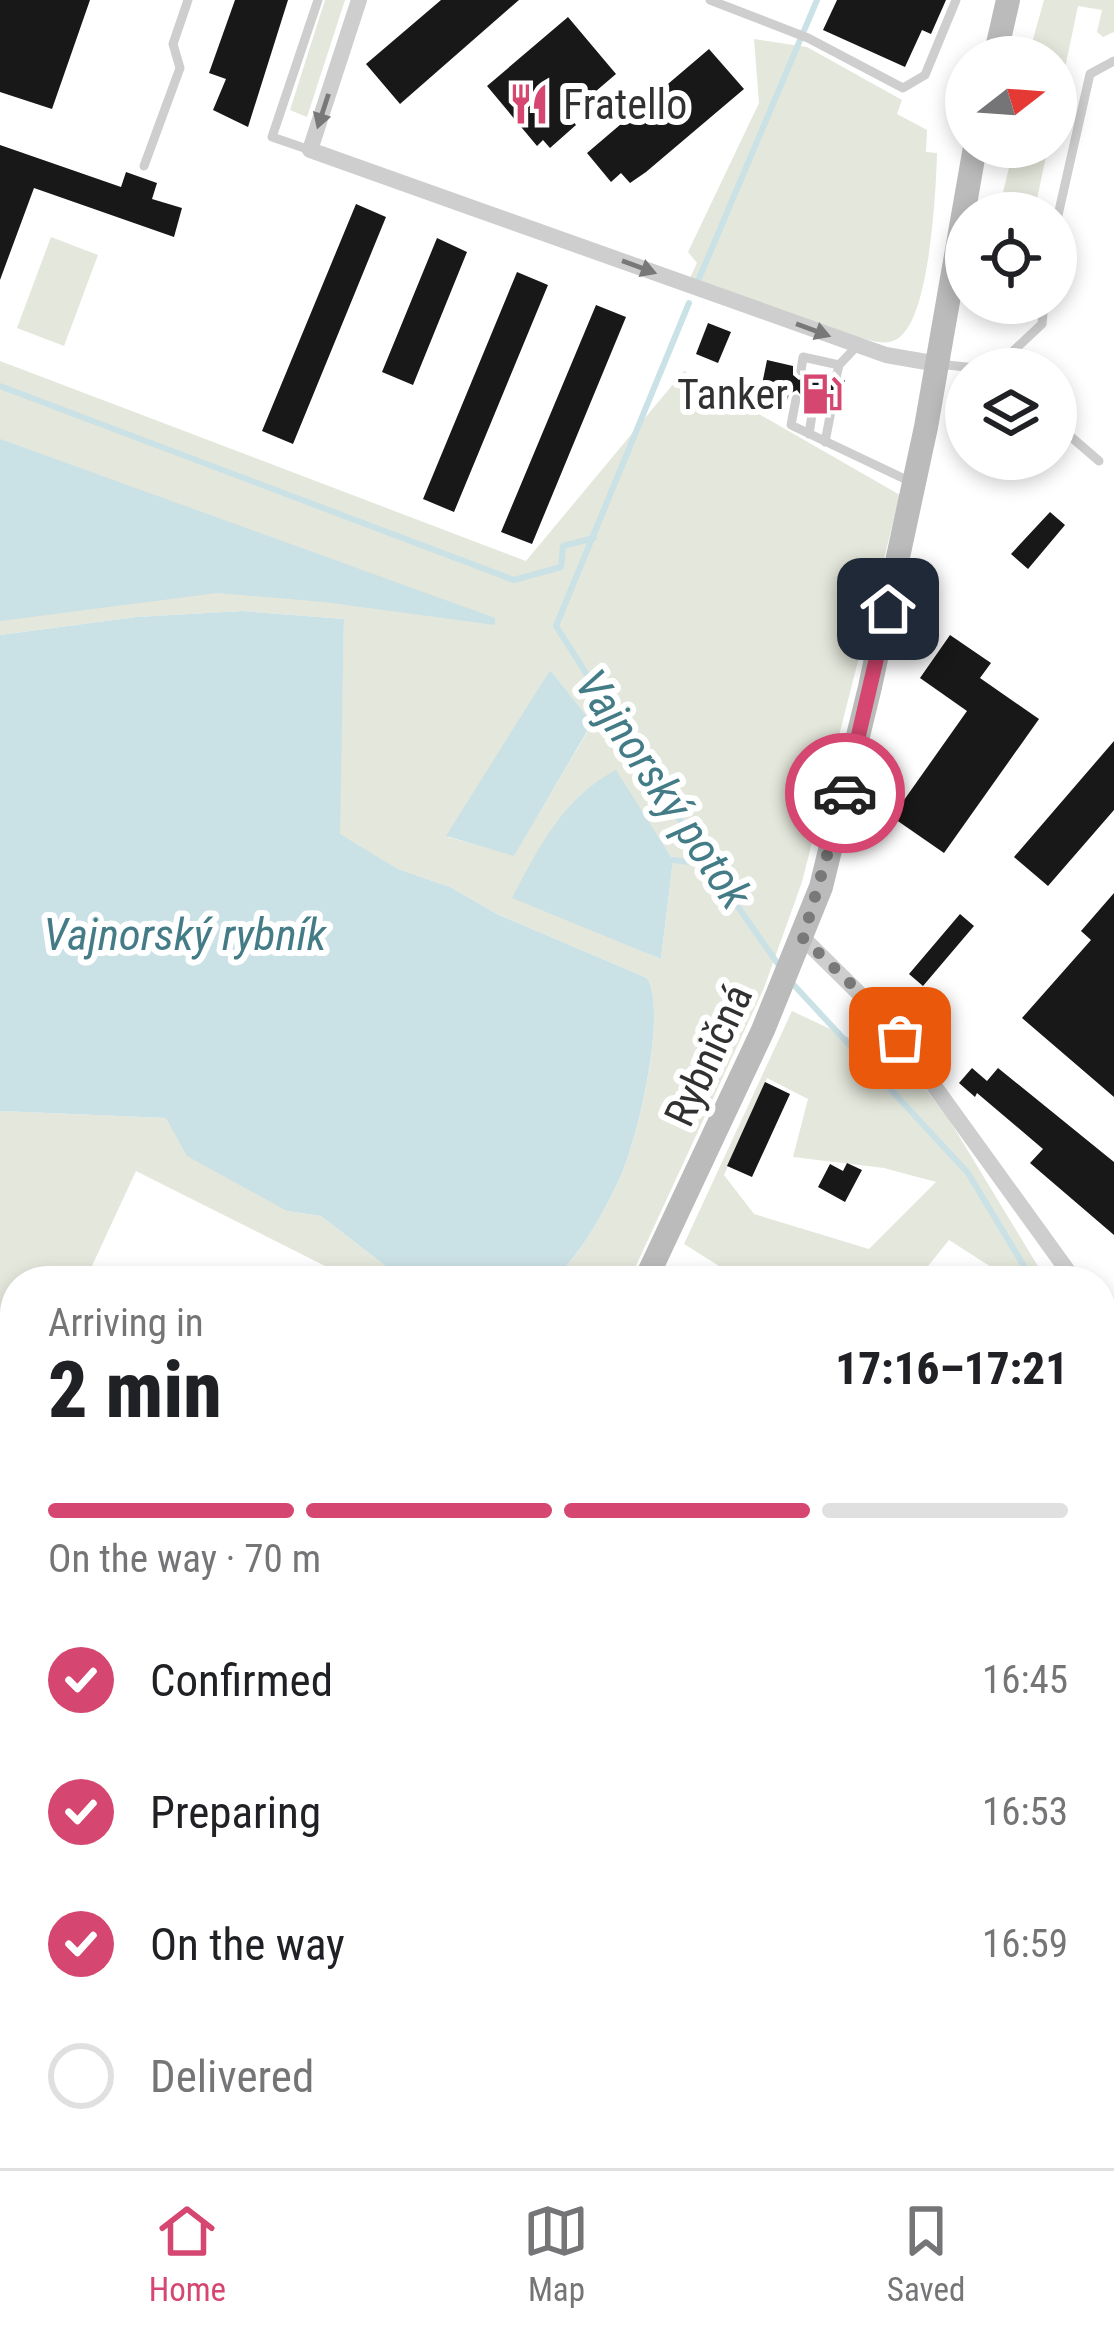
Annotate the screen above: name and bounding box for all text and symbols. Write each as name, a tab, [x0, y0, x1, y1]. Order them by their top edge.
north arrow	[945, 36, 1077, 168]
map controls	[945, 36, 1077, 480]
place label: Fratello	[563, 80, 687, 129]
restaurant icon: Fratello	[506, 81, 552, 127]
one-way arrow	[312, 93, 331, 130]
button: locate	[945, 192, 1077, 324]
one-way arrow	[621, 259, 657, 277]
one-way arrow	[795, 322, 831, 340]
button: layers	[945, 348, 1077, 480]
place label: Tanker	[677, 370, 788, 419]
fuel station icon: Tanker	[799, 371, 845, 417]
pin	[837, 558, 939, 660]
icon: home	[855, 576, 921, 642]
water label: Vajnorský potok	[564, 660, 763, 920]
courier	[785, 733, 905, 853]
icon: car	[812, 760, 878, 826]
water label: Vajnorský rybník	[44, 908, 328, 961]
street label: Rybničná	[654, 977, 762, 1134]
pin	[849, 987, 951, 1089]
icon: bag	[867, 1005, 933, 1071]
text: Arriving in	[48, 1300, 204, 1346]
text: 17:16–17:21	[835, 1342, 1068, 1395]
text: 2 min	[48, 1345, 222, 1436]
text: On the way · 70 m	[48, 1536, 321, 1582]
icon: check	[48, 1647, 114, 1713]
text: Confirmed	[150, 1654, 333, 1707]
text: 16:45	[982, 1657, 1068, 1703]
icon: check	[48, 1779, 114, 1845]
text: Preparing	[150, 1786, 321, 1839]
text: 16:53	[982, 1789, 1068, 1835]
icon: check	[48, 1911, 114, 1977]
text: On the way	[150, 1918, 345, 1971]
text: 16:59	[982, 1921, 1068, 1967]
text: Delivered	[150, 2050, 314, 2103]
tab: Home	[149, 2198, 226, 2309]
tab: Map	[523, 2198, 589, 2309]
tab: Saved	[887, 2198, 965, 2309]

